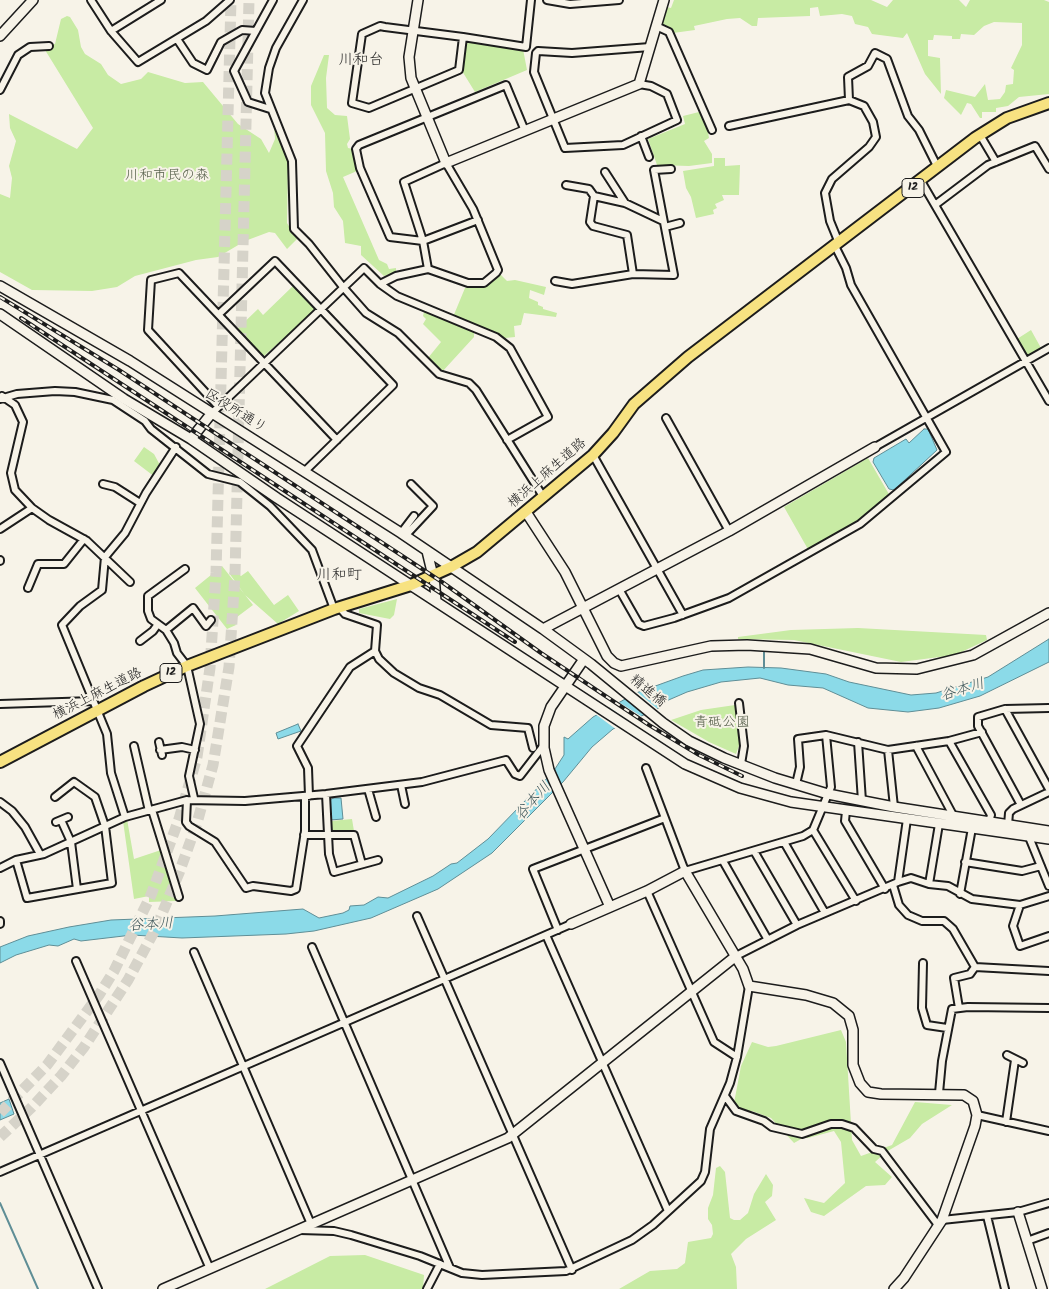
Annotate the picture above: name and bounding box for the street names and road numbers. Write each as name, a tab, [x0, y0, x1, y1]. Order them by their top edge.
road number: 12	[902, 178, 924, 198]
street label: 区役所通り	[201, 386, 269, 438]
street label: 横浜上麻生道路	[506, 436, 590, 512]
road number: 12	[160, 664, 182, 682]
street label: 横浜上麻生道路	[51, 665, 145, 725]
street label: 精進橋	[625, 672, 669, 712]

